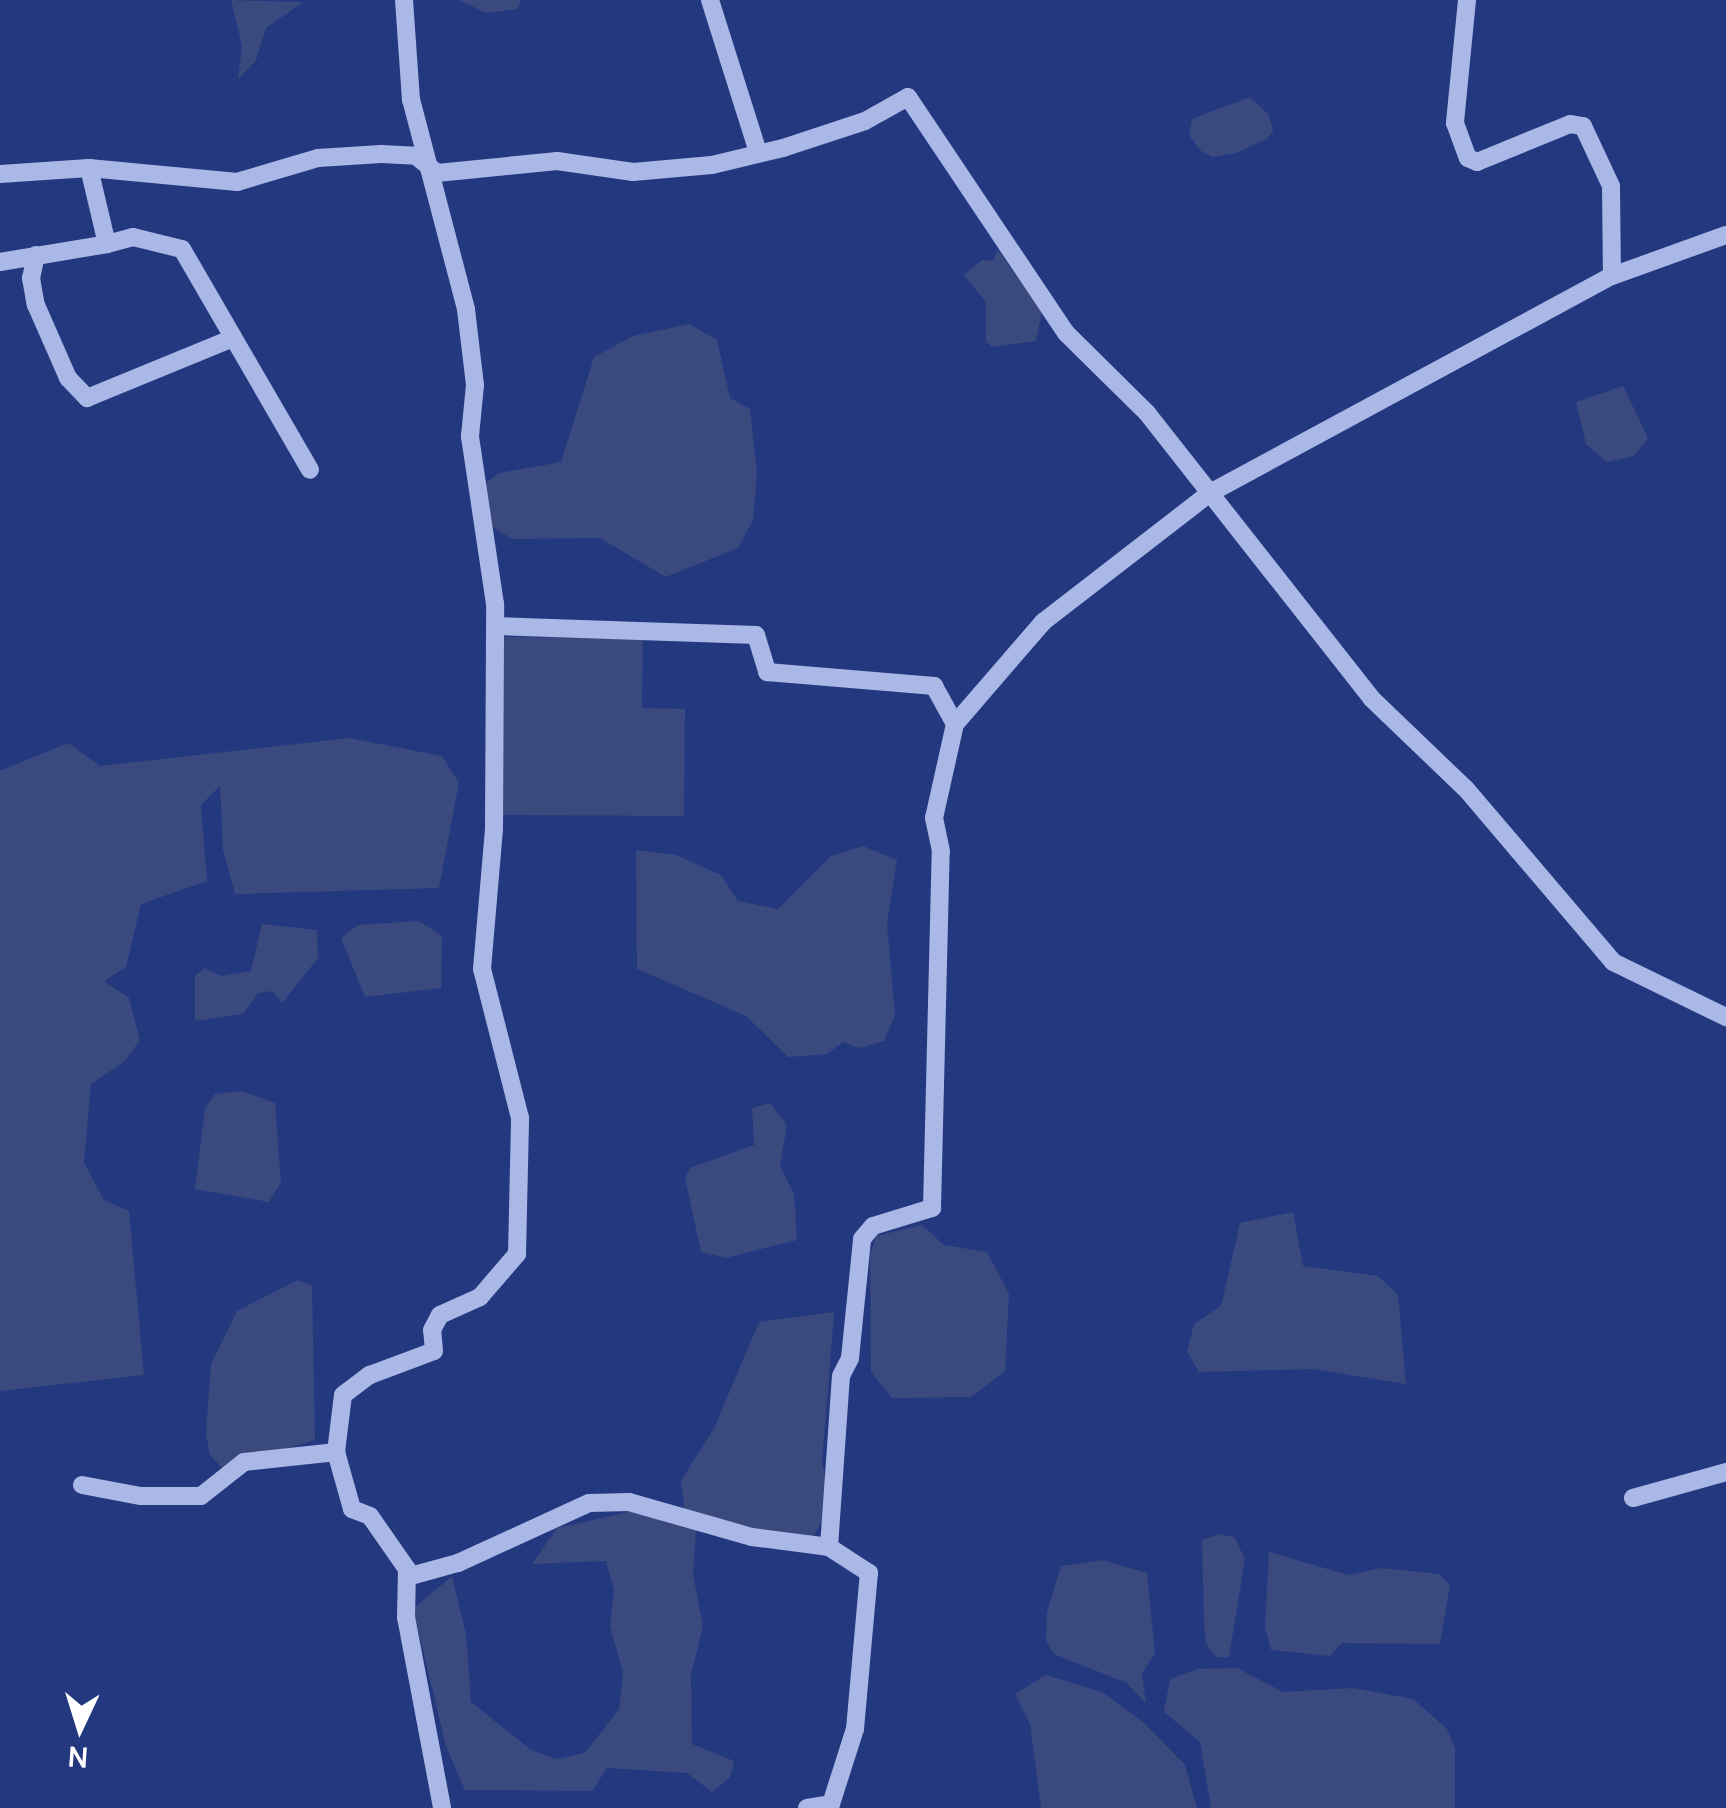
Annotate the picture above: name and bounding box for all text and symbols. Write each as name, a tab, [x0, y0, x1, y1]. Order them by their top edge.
north arrow	[30, 1678, 130, 1778]
text: N	[67, 1738, 89, 1778]

